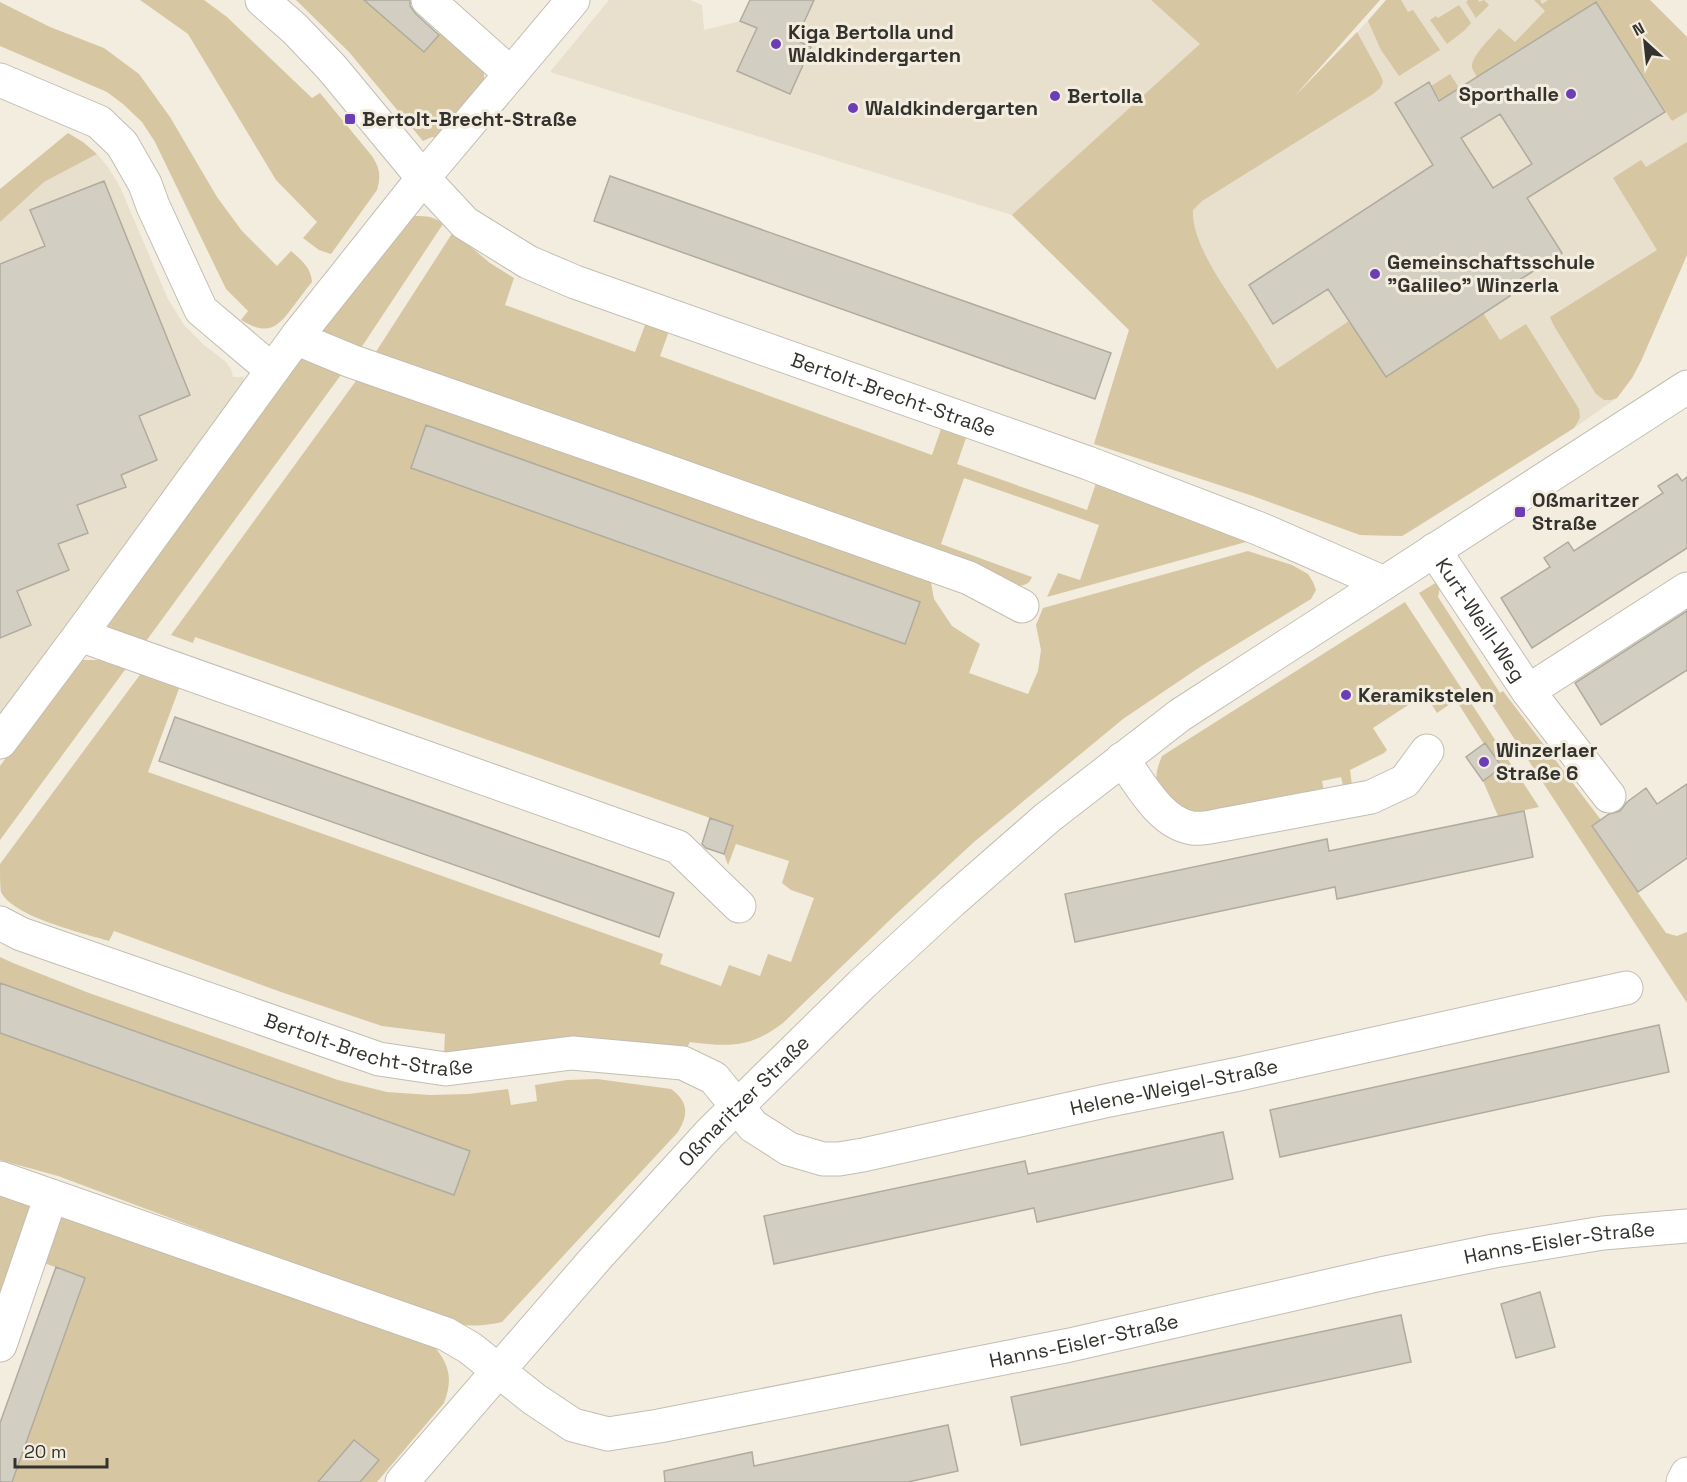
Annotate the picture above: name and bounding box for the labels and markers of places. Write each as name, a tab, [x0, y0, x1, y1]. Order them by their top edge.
place label: Kiga Bertolla und Waldkindergarten	[788, 19, 961, 68]
marker: Kiga Bertolla und Waldkindergarten	[769, 37, 783, 51]
place label: Sporthalle	[1459, 81, 1559, 107]
place label: Bertolla	[1067, 83, 1143, 109]
marker: Sporthalle	[1564, 87, 1578, 101]
marker: Bertolla	[1048, 89, 1062, 103]
place label: Waldkindergarten	[865, 95, 1038, 121]
marker: Waldkindergarten	[846, 101, 860, 115]
place label: Bertolt-Brecht-Straße	[362, 106, 577, 132]
marker: Bertolt-Brecht-Straße	[343, 112, 357, 126]
place label: Gemeinschaftsschule "Galileo" Winzerla	[1387, 249, 1595, 298]
marker: Gemeinschaftsschule "Galileo" Winzerla	[1368, 267, 1382, 281]
place label: Oßmaritzer Straße	[1532, 487, 1639, 536]
marker: Oßmaritzer Straße	[1513, 505, 1527, 519]
place label: Keramikstelen	[1358, 682, 1494, 708]
marker: Keramikstelen	[1339, 688, 1353, 702]
place label: Winzerlaer Straße 6	[1496, 737, 1597, 786]
marker: Winzerlaer Straße 6	[1477, 755, 1491, 769]

